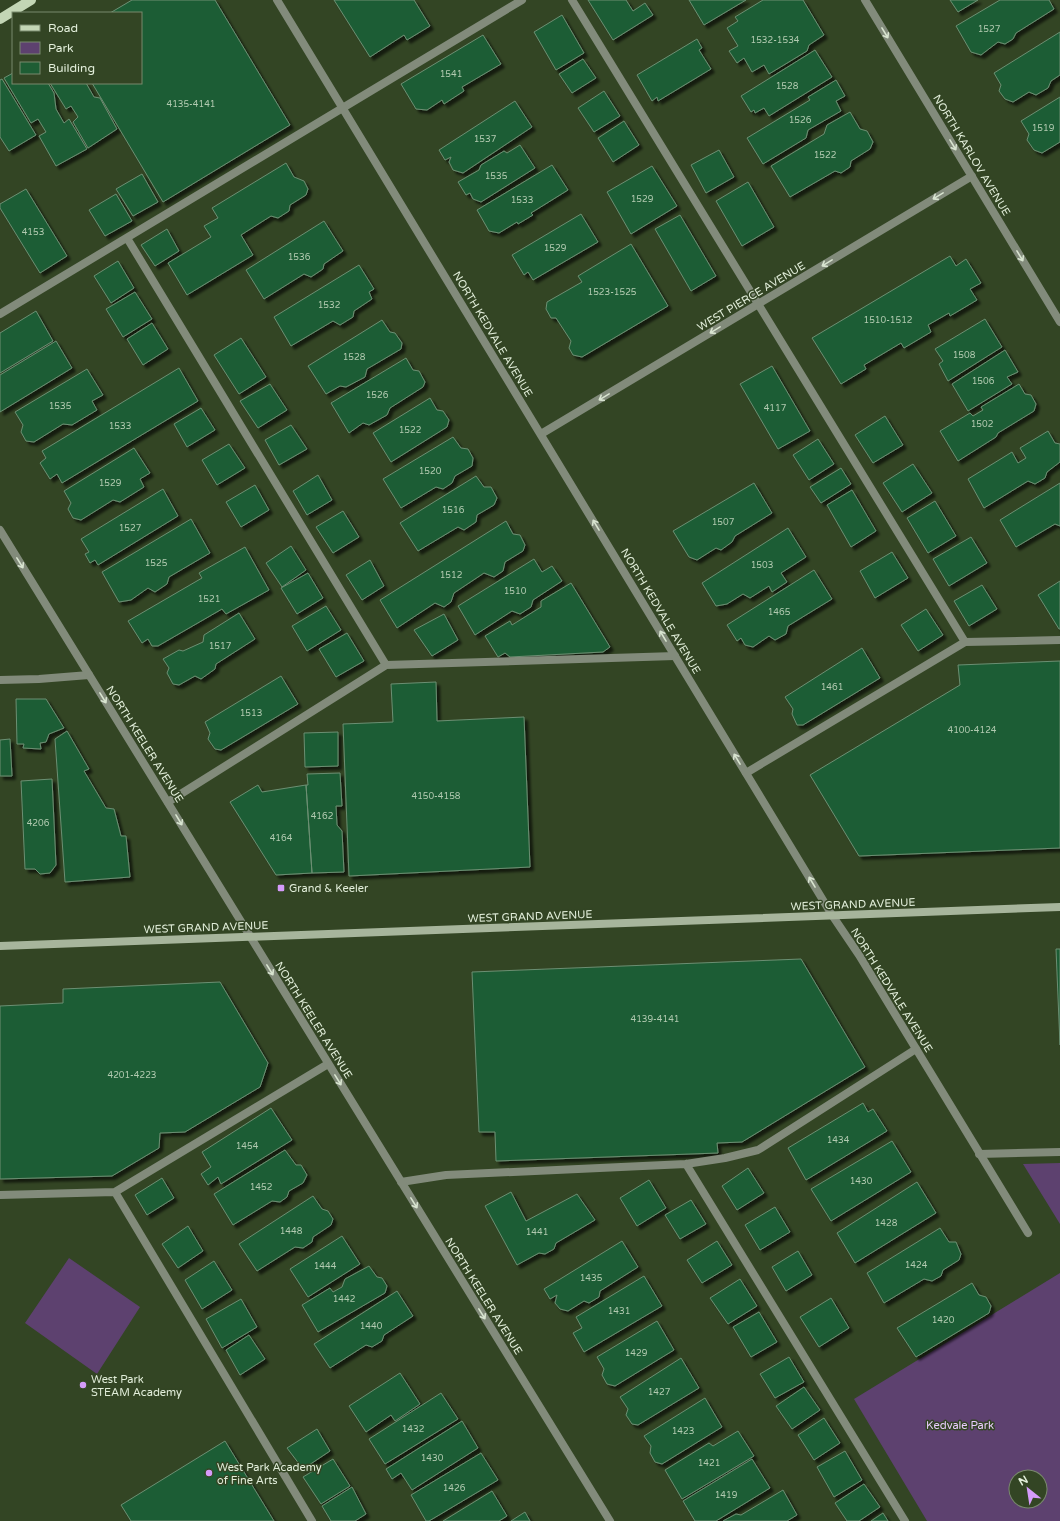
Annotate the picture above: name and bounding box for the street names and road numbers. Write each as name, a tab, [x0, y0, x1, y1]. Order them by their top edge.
street label: NORTH KARLOV AVENUE	[930, 92, 1013, 218]
street label: WEST PIERCE AVENUE	[695, 259, 808, 334]
street label: NORTH KEDVALE AVENUE	[450, 269, 535, 399]
street label: NORTH KEDVALE AVENUE	[618, 546, 703, 676]
street label: NORTH KEELER AVENUE	[103, 683, 186, 805]
street label: WEST GRAND AVENUE	[790, 896, 916, 913]
street label: WEST GRAND AVENUE	[467, 908, 593, 925]
street label: WEST GRAND AVENUE	[143, 919, 269, 936]
street label: NORTH KEDVALE AVENUE	[848, 926, 935, 1055]
street label: NORTH KEELER AVENUE	[272, 959, 355, 1081]
street label: NORTH KEELER AVENUE	[442, 1235, 525, 1357]

